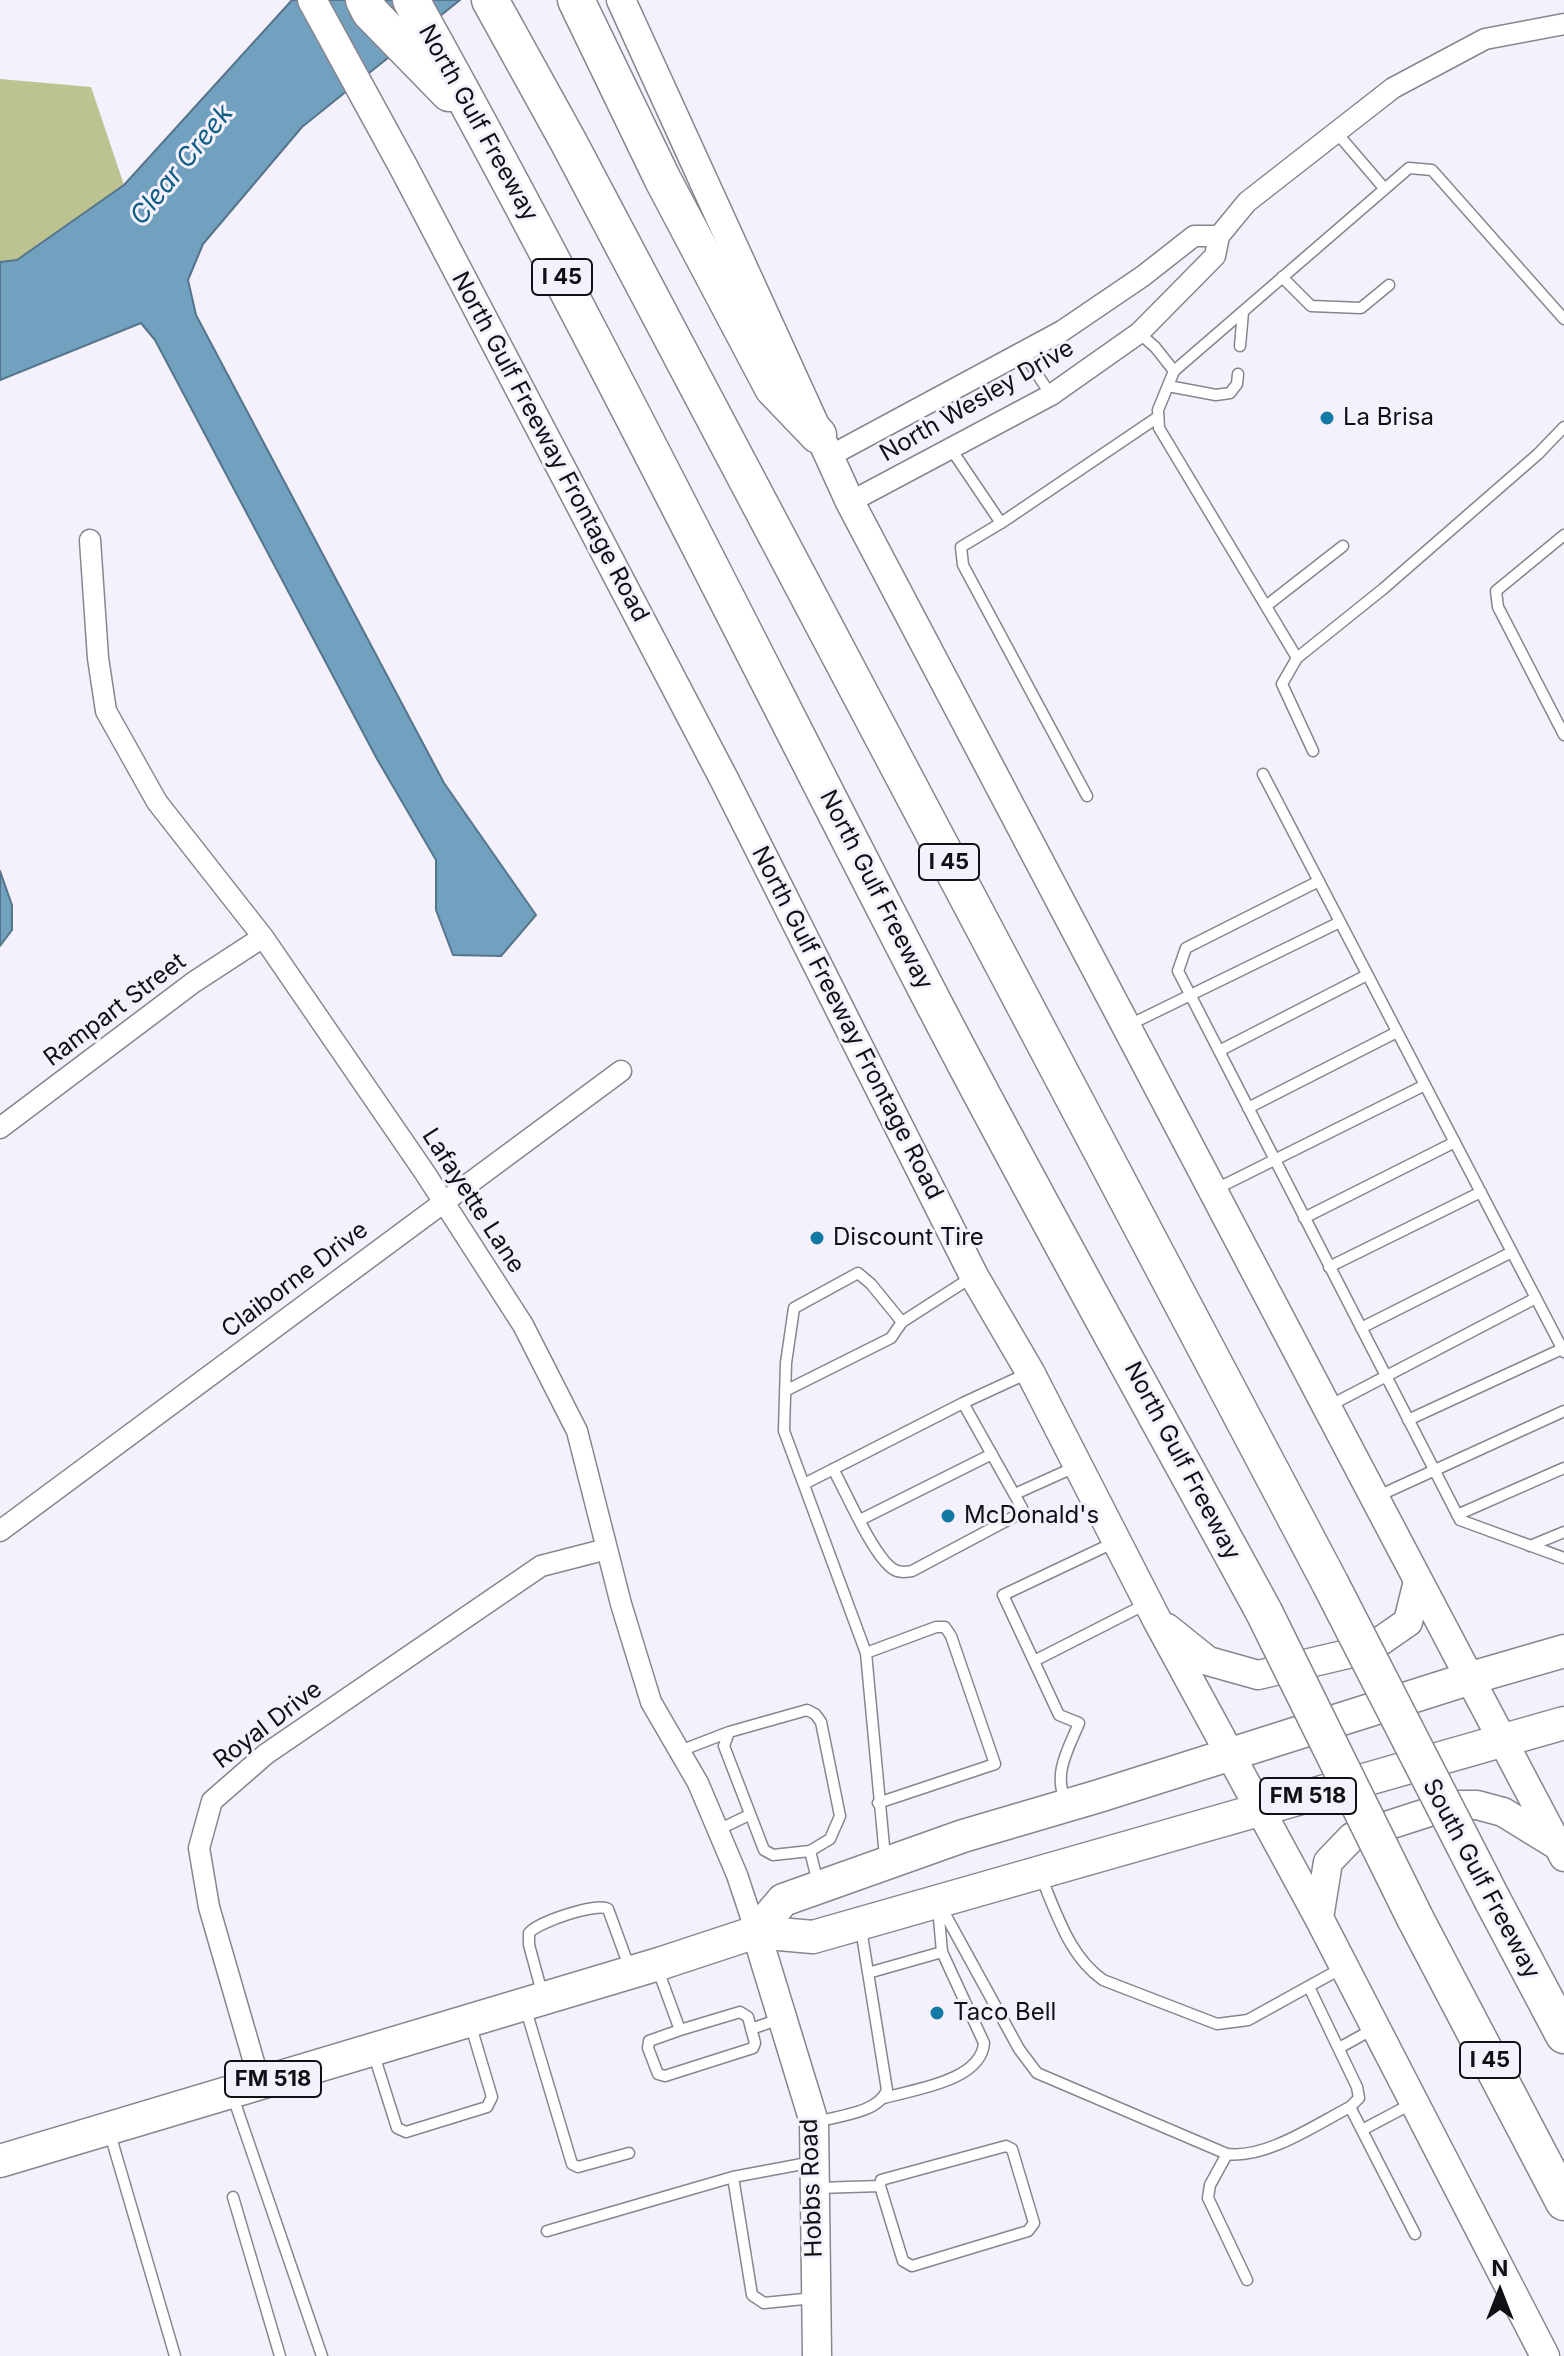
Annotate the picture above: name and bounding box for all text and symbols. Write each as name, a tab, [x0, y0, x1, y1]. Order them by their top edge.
street label: North Gulf Freeway	[412, 20, 544, 226]
water label: Clear Creek	[124, 98, 240, 232]
road number: I 45	[532, 259, 592, 295]
street label: North Gulf Freeway Frontage Road	[445, 267, 655, 627]
street label: North Wesley Drive	[875, 334, 1079, 468]
place label: La Brisa	[1343, 404, 1434, 432]
marker: La Brisa	[1318, 409, 1336, 427]
street label: North Gulf Freeway	[813, 785, 939, 995]
street label: North Gulf Freeway Frontage Road	[745, 842, 949, 1204]
road number: I 45	[919, 844, 979, 880]
street label: Rampart Street	[38, 947, 192, 1073]
street label: Lafayette Lane	[416, 1123, 530, 1279]
street label: Claiborne Drive	[216, 1216, 374, 1344]
place label: Discount Tire	[833, 1224, 984, 1252]
marker: Discount Tire	[808, 1229, 826, 1247]
street label: North Gulf Freeway	[1118, 1357, 1246, 1565]
place label: McDonald's	[964, 1502, 1099, 1530]
marker: McDonald's	[939, 1507, 957, 1525]
street label: Royal Drive	[208, 1675, 328, 1775]
street label: South Gulf Freeway	[1416, 1774, 1546, 1984]
road number: FM 518	[1260, 1778, 1356, 1814]
place label: Taco Bell	[953, 1999, 1056, 2027]
marker: Taco Bell	[928, 2004, 946, 2022]
road number: I 45	[1460, 2042, 1520, 2078]
road number: FM 518	[225, 2061, 321, 2097]
street label: Hobbs Road	[795, 2118, 829, 2258]
north arrow	[1460, 2252, 1540, 2332]
text: N	[1492, 2255, 1508, 2281]

